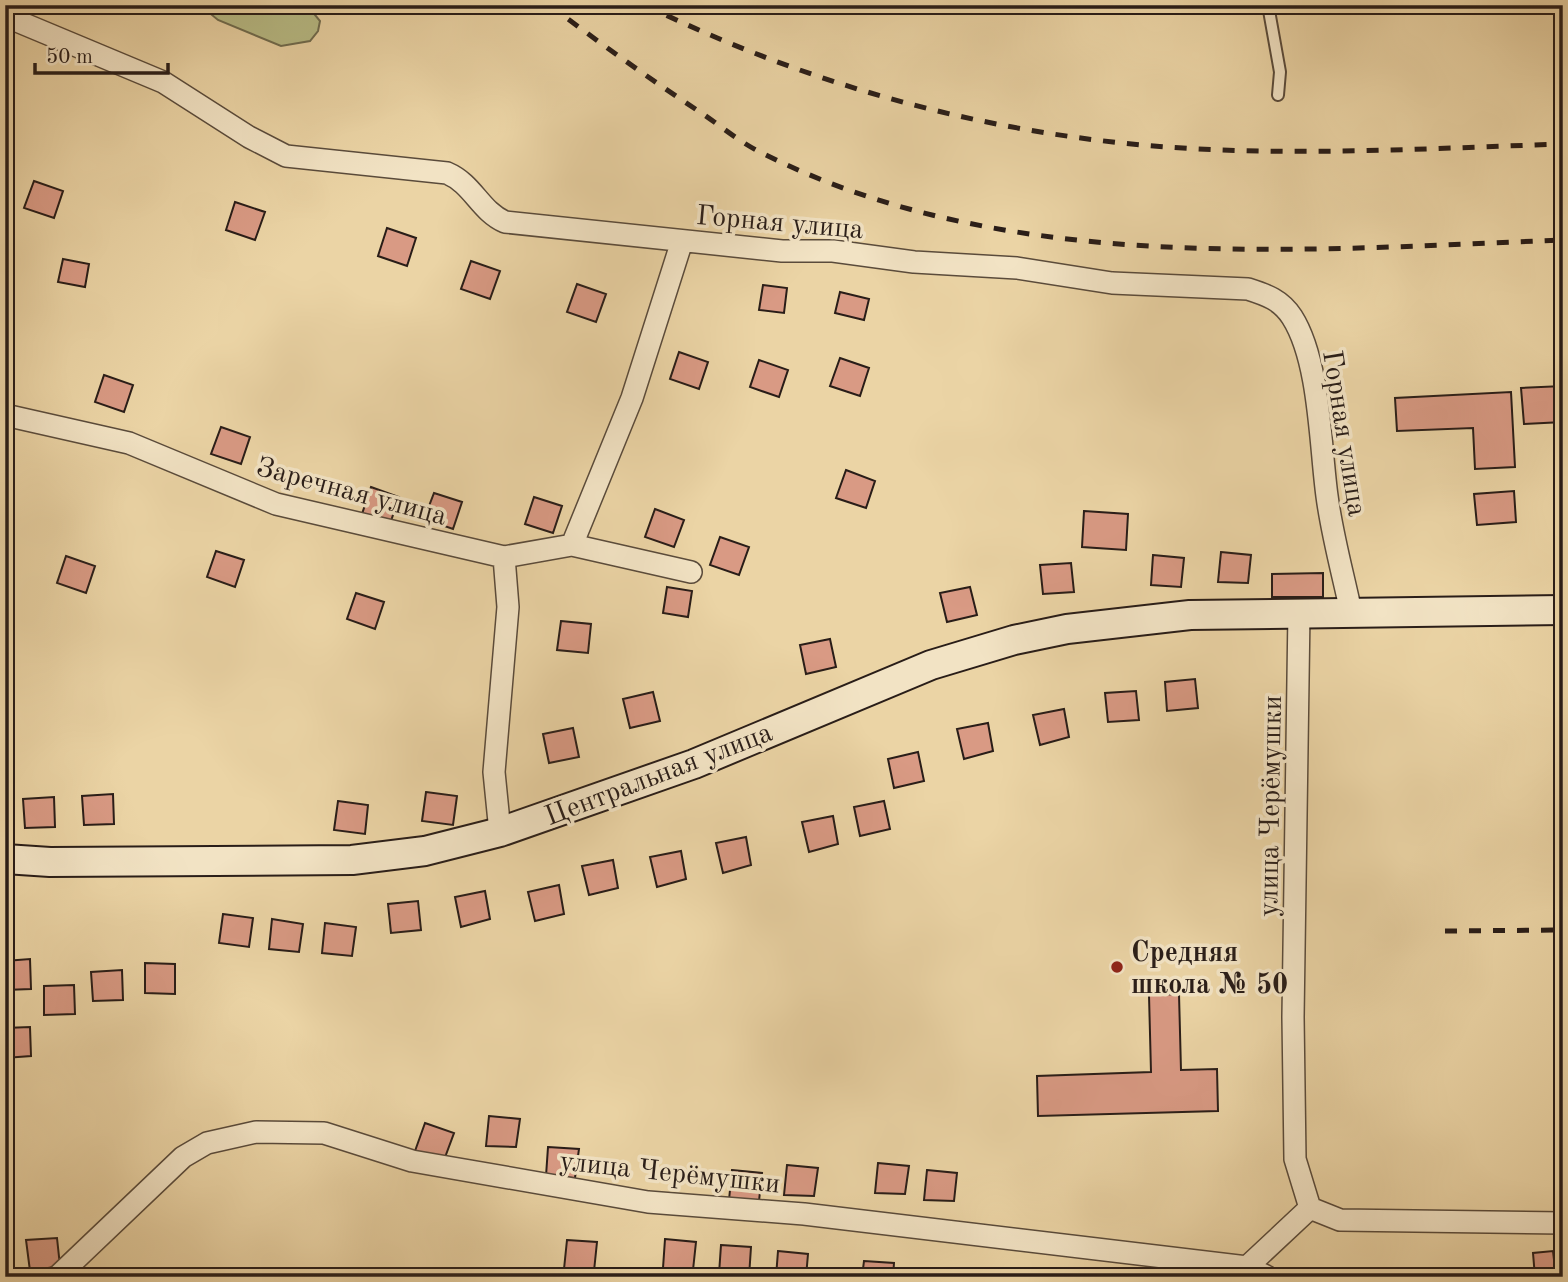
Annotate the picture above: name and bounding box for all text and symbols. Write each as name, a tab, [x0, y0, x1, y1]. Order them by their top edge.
scale bar	[35, 32, 168, 76]
text: 50 m	[46, 47, 93, 68]
street label: Горная улица	[695, 203, 865, 245]
street label: Горная улица	[1316, 348, 1370, 519]
street label: Заречная улица	[253, 454, 450, 532]
street label: улица Черёмушки	[1256, 695, 1288, 917]
street label: Центральная улица	[542, 719, 777, 832]
place label: Средняя школа № 50	[1131, 939, 1288, 1000]
marker: Средняя школа № 50	[1109, 959, 1125, 975]
street label: улица Черёмушки	[558, 1148, 781, 1199]

